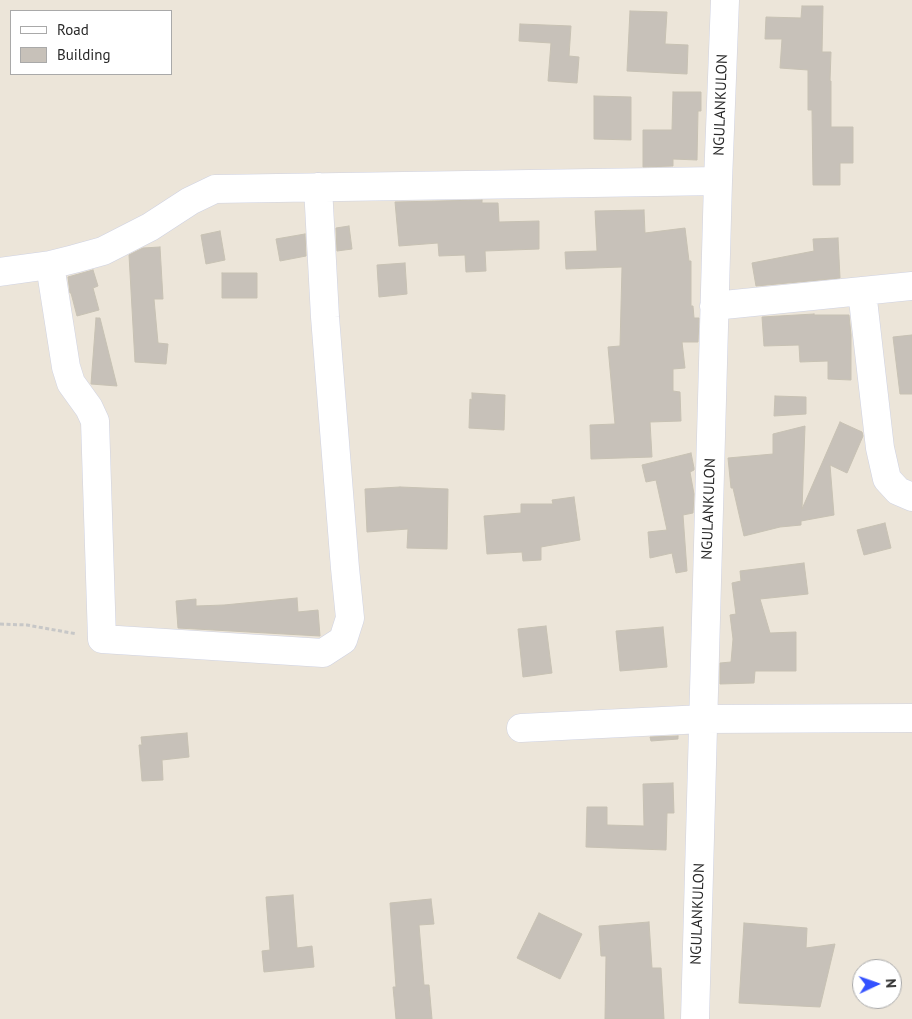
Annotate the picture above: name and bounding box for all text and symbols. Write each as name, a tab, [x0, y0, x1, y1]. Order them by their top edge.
legend	[10, 10, 172, 75]
text: Road	[57, 20, 89, 39]
text: Building	[57, 45, 111, 64]
street label: NGULANKULON	[710, 54, 732, 156]
street label: NGULANKULON	[698, 458, 720, 560]
street label: NGULANKULON	[687, 863, 709, 965]
north arrow	[852, 959, 902, 1009]
text: N	[882, 978, 900, 988]

